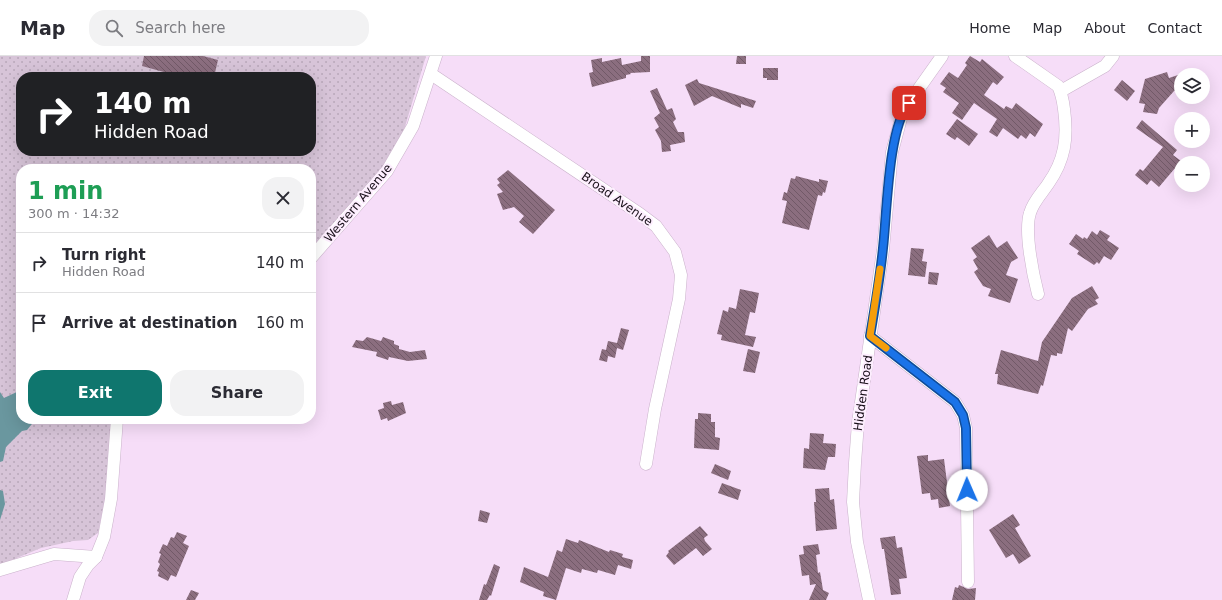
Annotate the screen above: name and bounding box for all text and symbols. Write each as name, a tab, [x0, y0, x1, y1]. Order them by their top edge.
search box	[89, 10, 369, 46]
text: Map	[20, 17, 65, 39]
icon: search	[103, 17, 125, 39]
text: Search here	[135, 19, 225, 37]
text: Home	[969, 20, 1011, 36]
text: Map	[1033, 20, 1062, 36]
text: About	[1084, 20, 1126, 36]
text: Contact	[1148, 20, 1202, 36]
map controls	[1174, 68, 1210, 192]
button: layers	[1174, 68, 1210, 104]
pin	[892, 86, 926, 120]
text: 140 m	[94, 87, 191, 120]
icon: right	[28, 88, 80, 140]
icon: arrive	[898, 92, 920, 114]
button: +	[1174, 112, 1210, 148]
text: Hidden Road	[94, 121, 209, 142]
button: −	[1174, 156, 1210, 192]
street label: Western Avenue	[321, 161, 395, 245]
street label: Broad Avenue	[579, 169, 655, 229]
text: 1 min	[28, 177, 103, 205]
button: close	[262, 177, 304, 219]
text: 300 m · 14:32	[28, 206, 119, 221]
text: Turn right	[62, 246, 146, 264]
icon: right	[28, 252, 50, 274]
text: 140 m	[256, 254, 304, 272]
text: Hidden Road	[62, 264, 145, 279]
icon: arrive	[28, 312, 50, 334]
text: Arrive at destination	[62, 314, 237, 332]
text: 160 m	[256, 314, 304, 332]
street label: Hidden Road	[851, 354, 875, 432]
button: Exit	[28, 370, 162, 416]
button: Share	[170, 370, 304, 416]
position arrow	[946, 469, 988, 511]

